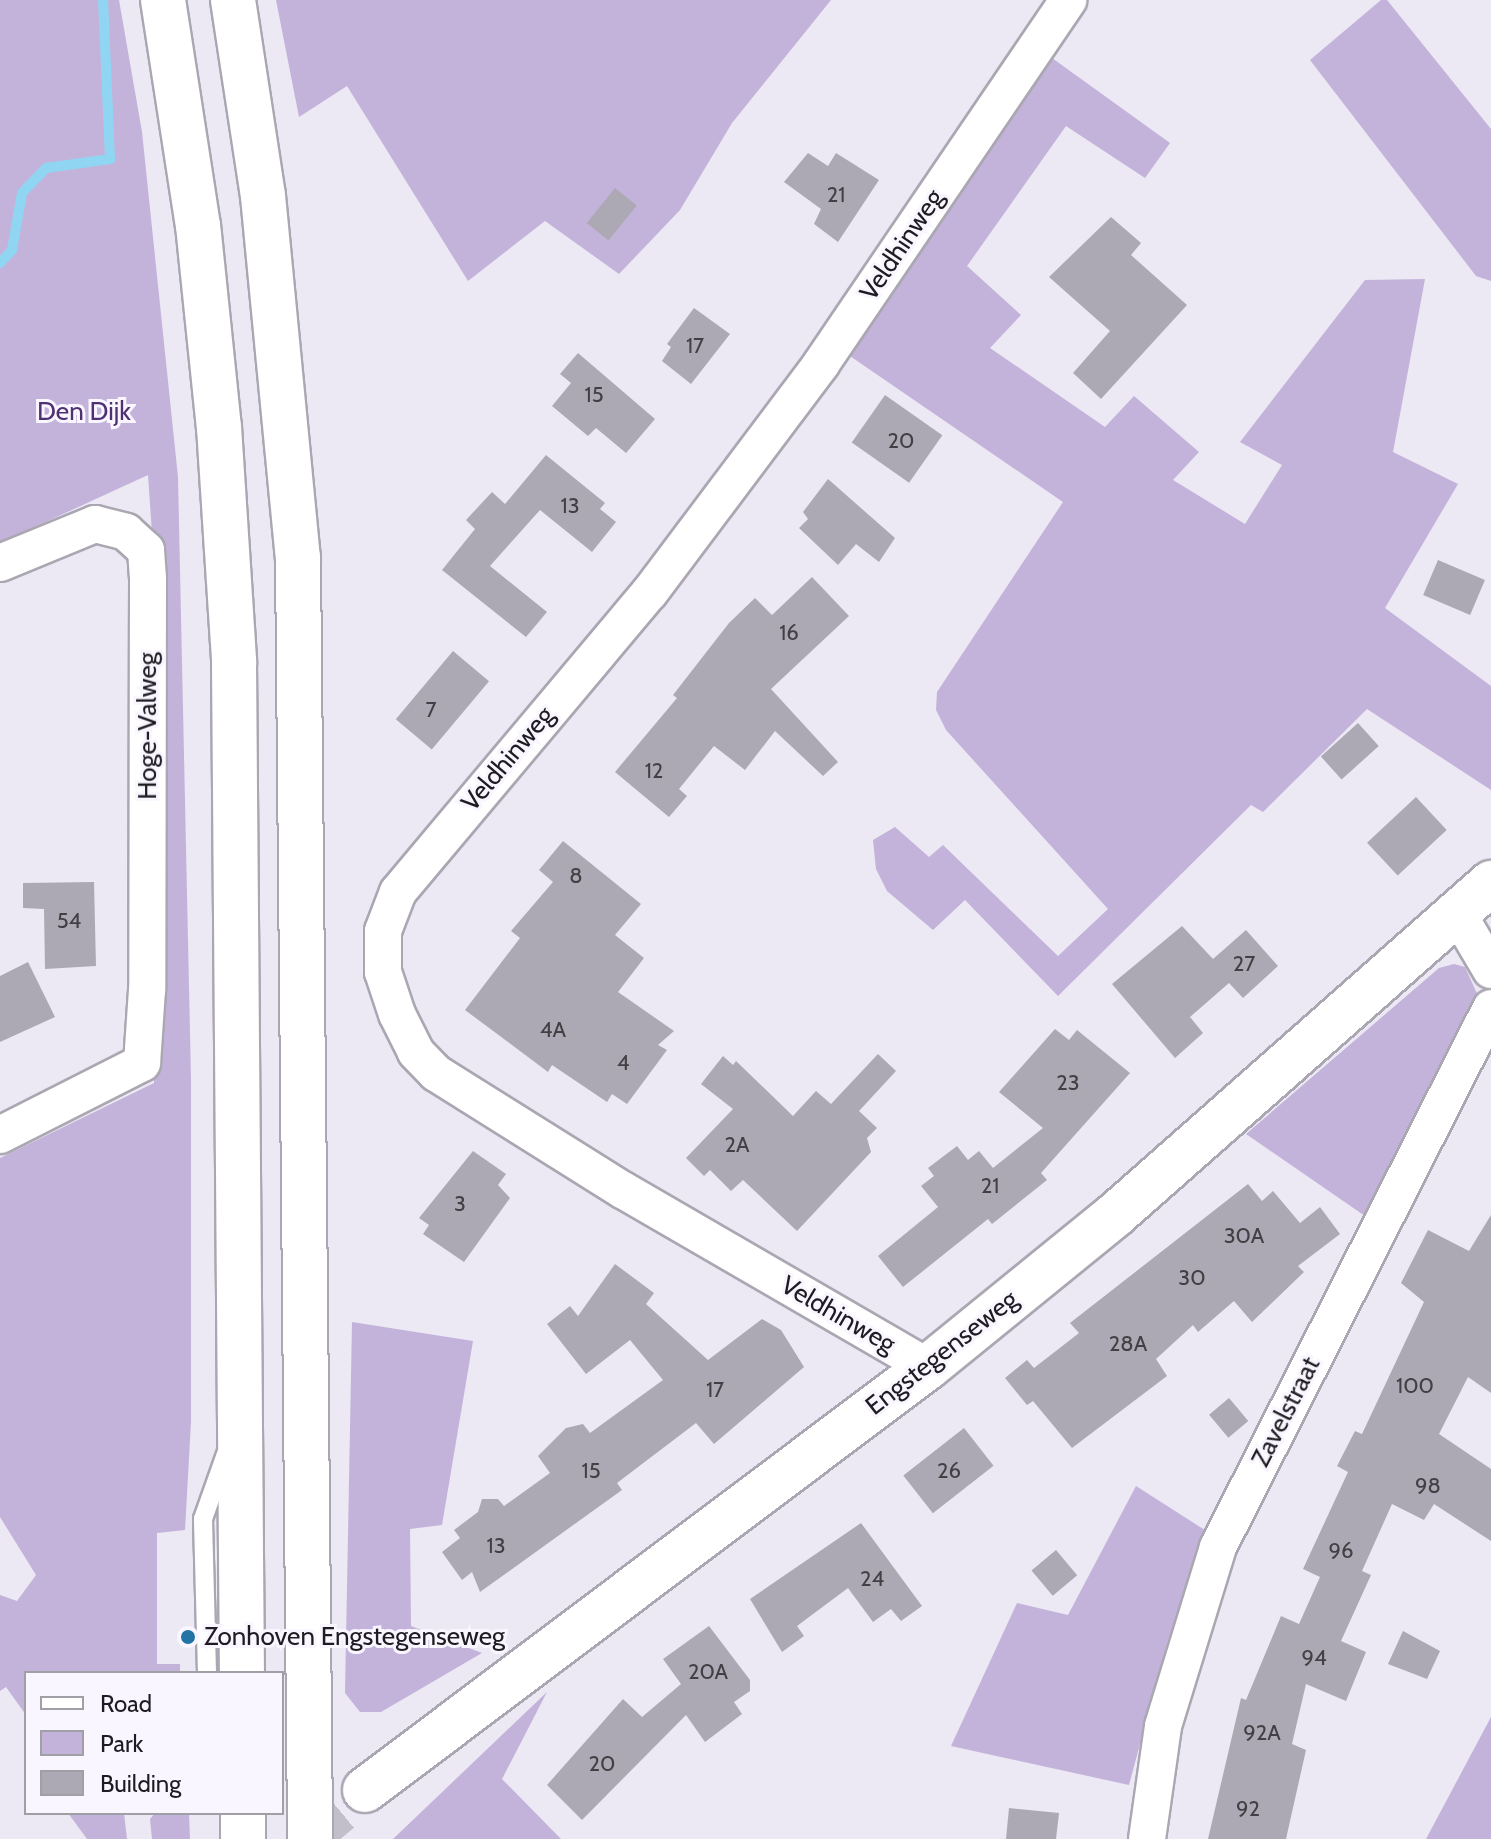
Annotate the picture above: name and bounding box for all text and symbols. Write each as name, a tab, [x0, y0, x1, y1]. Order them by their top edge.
house number: 21	[827, 182, 845, 208]
street label: Veldhinweg	[854, 184, 950, 306]
house number: 17	[686, 333, 704, 359]
house number: 15	[584, 382, 604, 408]
park label: Den Dijk	[37, 396, 131, 428]
house number: 20	[888, 428, 914, 454]
house number: 13	[560, 493, 580, 519]
house number: 16	[779, 620, 799, 646]
street label: Hoge-Valweg	[132, 652, 164, 800]
house number: 7	[425, 697, 437, 723]
street label: Veldhinweg	[455, 700, 561, 818]
house number: 12	[645, 758, 663, 784]
house number: 8	[569, 863, 583, 889]
house number: 54	[57, 908, 81, 934]
house number: 27	[1233, 951, 1255, 977]
house number: 4A	[540, 1017, 566, 1043]
house number: 4	[617, 1050, 629, 1076]
house number: 23	[1056, 1070, 1080, 1096]
house number: 2A	[724, 1132, 750, 1158]
house number: 21	[981, 1173, 999, 1199]
house number: 3	[454, 1191, 466, 1217]
house number: 30A	[1224, 1223, 1264, 1249]
house number: 30	[1178, 1265, 1206, 1291]
street label: Veldhinweg	[775, 1270, 901, 1360]
street label: Engstegenseweg	[860, 1284, 1024, 1422]
house number: 28A	[1109, 1331, 1147, 1357]
street label: Zavelstraat	[1245, 1352, 1327, 1472]
house number: 100	[1396, 1373, 1434, 1399]
house number: 17	[706, 1377, 724, 1403]
house number: 15	[581, 1458, 601, 1484]
house number: 26	[937, 1458, 961, 1484]
house number: 98	[1415, 1473, 1441, 1499]
house number: 13	[486, 1533, 506, 1559]
house number: 96	[1329, 1538, 1353, 1564]
house number: 24	[860, 1566, 884, 1592]
place label: Zonhoven Engstegenseweg	[204, 1621, 505, 1653]
marker: Zonhoven Engstegenseweg	[179, 1628, 197, 1646]
house number: 94	[1301, 1645, 1327, 1671]
house number: 20A	[688, 1659, 728, 1685]
legend	[24, 1671, 284, 1815]
text: Road	[100, 1689, 152, 1718]
house number: 92A	[1243, 1720, 1281, 1746]
text: Park	[100, 1729, 143, 1758]
house number: 20	[589, 1751, 615, 1777]
text: Building	[100, 1769, 181, 1798]
house number: 92	[1236, 1796, 1260, 1822]

